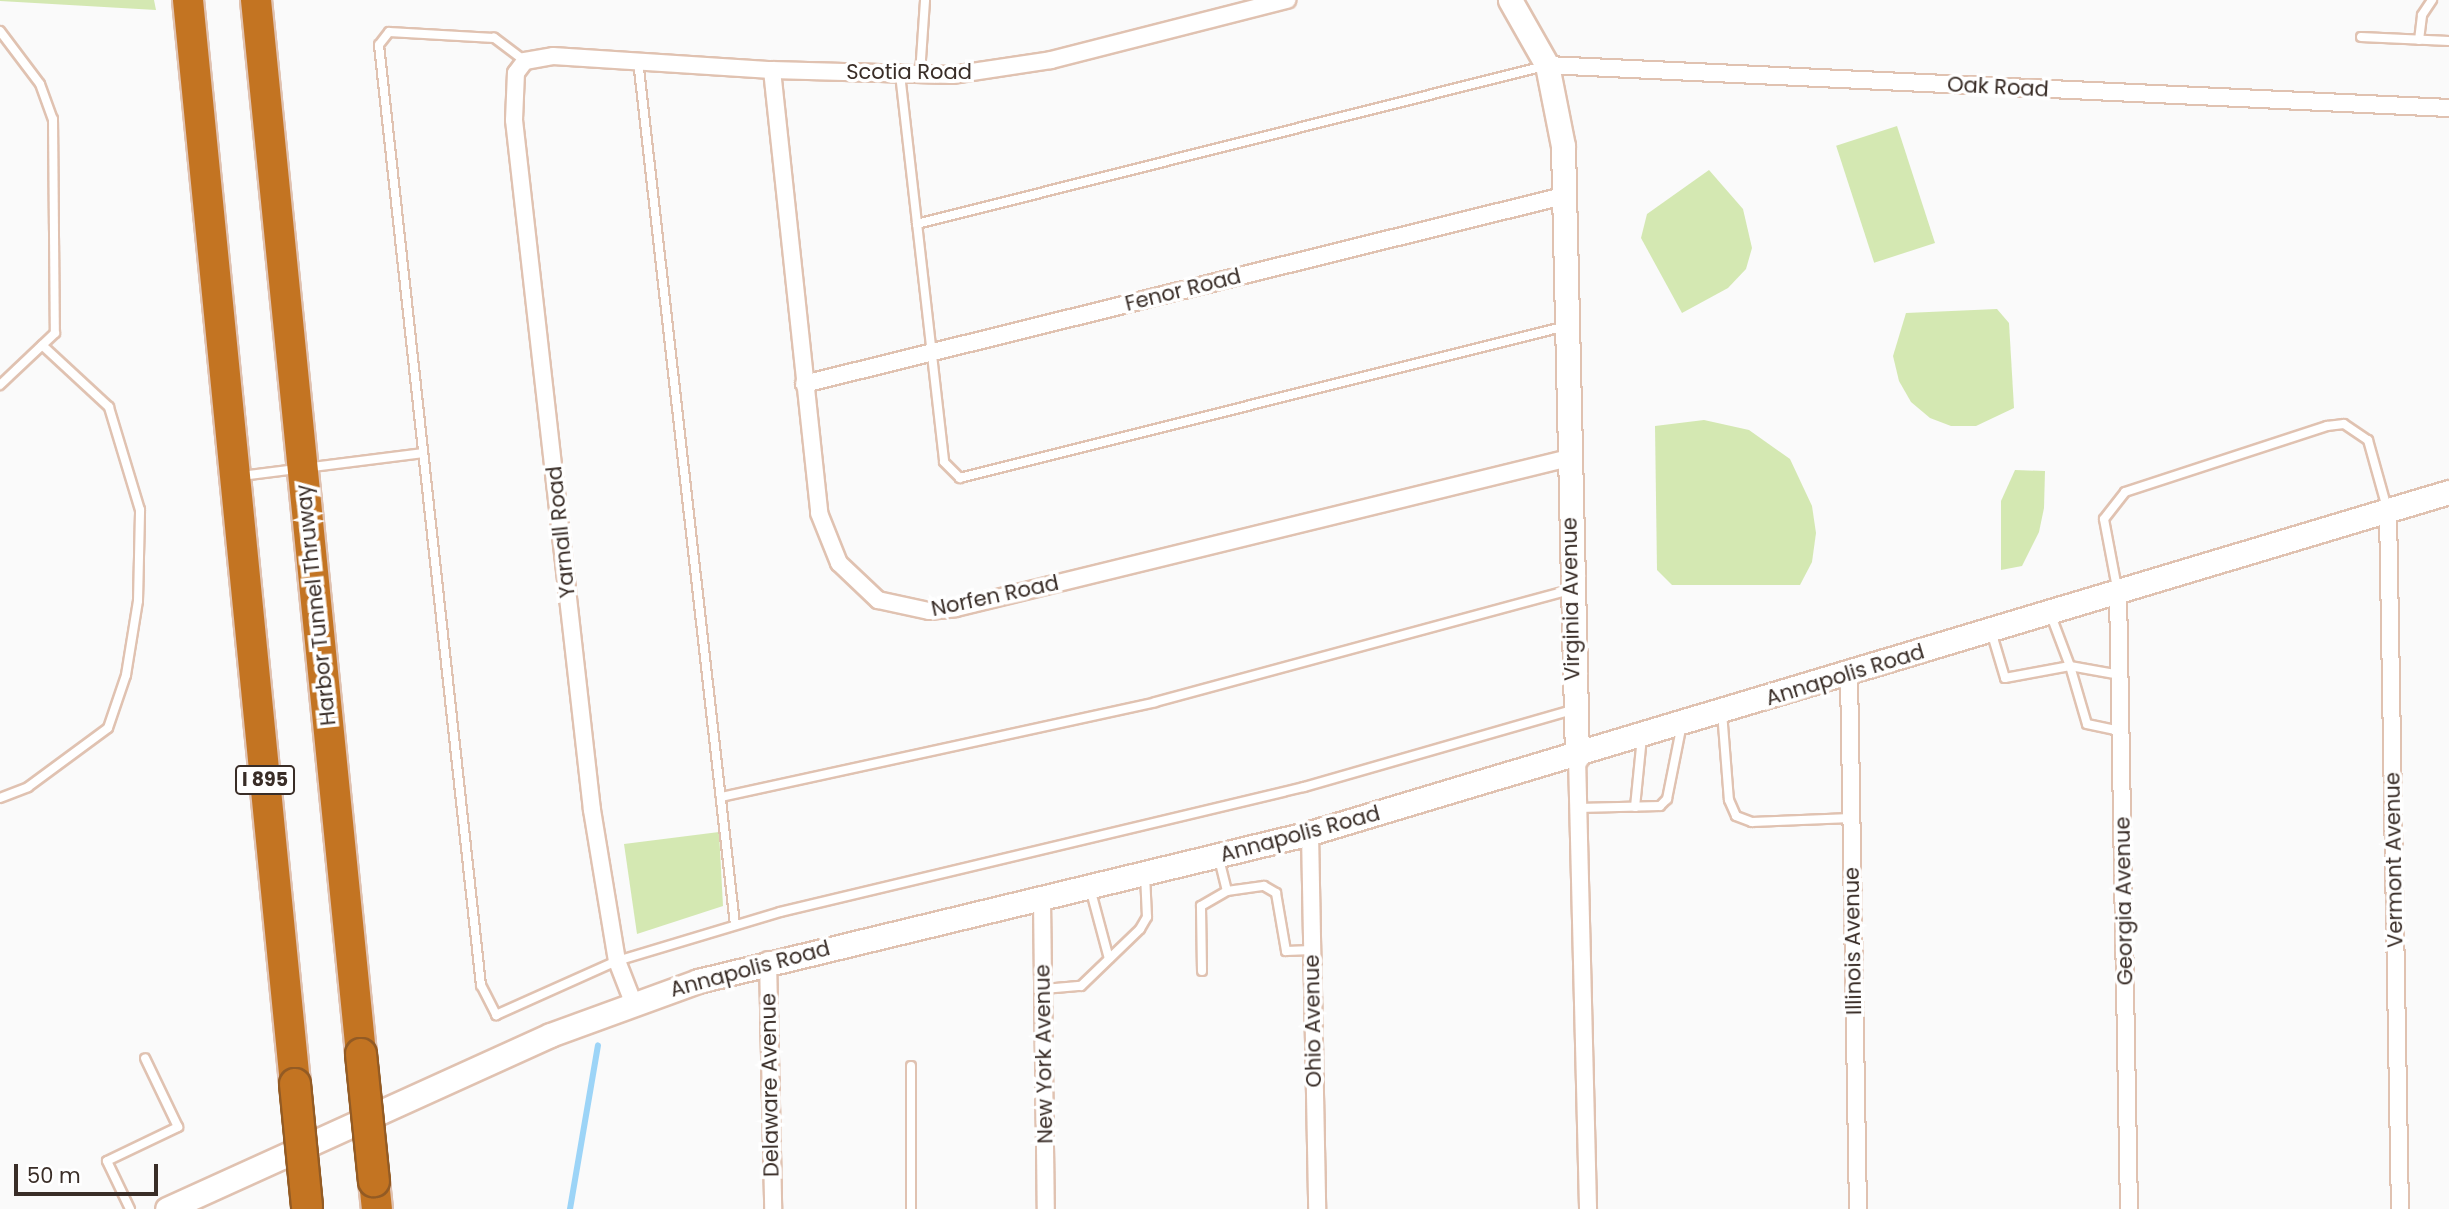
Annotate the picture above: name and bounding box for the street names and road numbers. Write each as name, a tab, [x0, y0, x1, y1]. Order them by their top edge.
street label: Scotia Road	[846, 59, 972, 85]
street label: Oak Road	[1947, 72, 2049, 102]
street label: Fenor Road	[1122, 263, 1244, 317]
street label: Yarnall Road	[542, 465, 580, 599]
street label: Harbor Tunnel Thruway	[291, 483, 341, 727]
street label: Virginia Avenue	[1557, 517, 1585, 681]
street label: Norfen Road	[929, 570, 1061, 622]
street label: Annapolis Road	[1763, 639, 1927, 711]
road number: I 895	[233, 764, 296, 796]
street label: Vermont Avenue	[2380, 772, 2408, 948]
street label: Annapolis Road	[1217, 801, 1383, 867]
street label: Georgia Avenue	[2110, 816, 2138, 986]
street label: Illinois Avenue	[1839, 867, 1867, 1015]
street label: Annapolis Road	[667, 936, 833, 1002]
street label: Ohio Avenue	[1299, 954, 1327, 1088]
street label: New York Avenue	[1030, 964, 1058, 1144]
street label: Delaware Avenue	[756, 993, 784, 1177]

